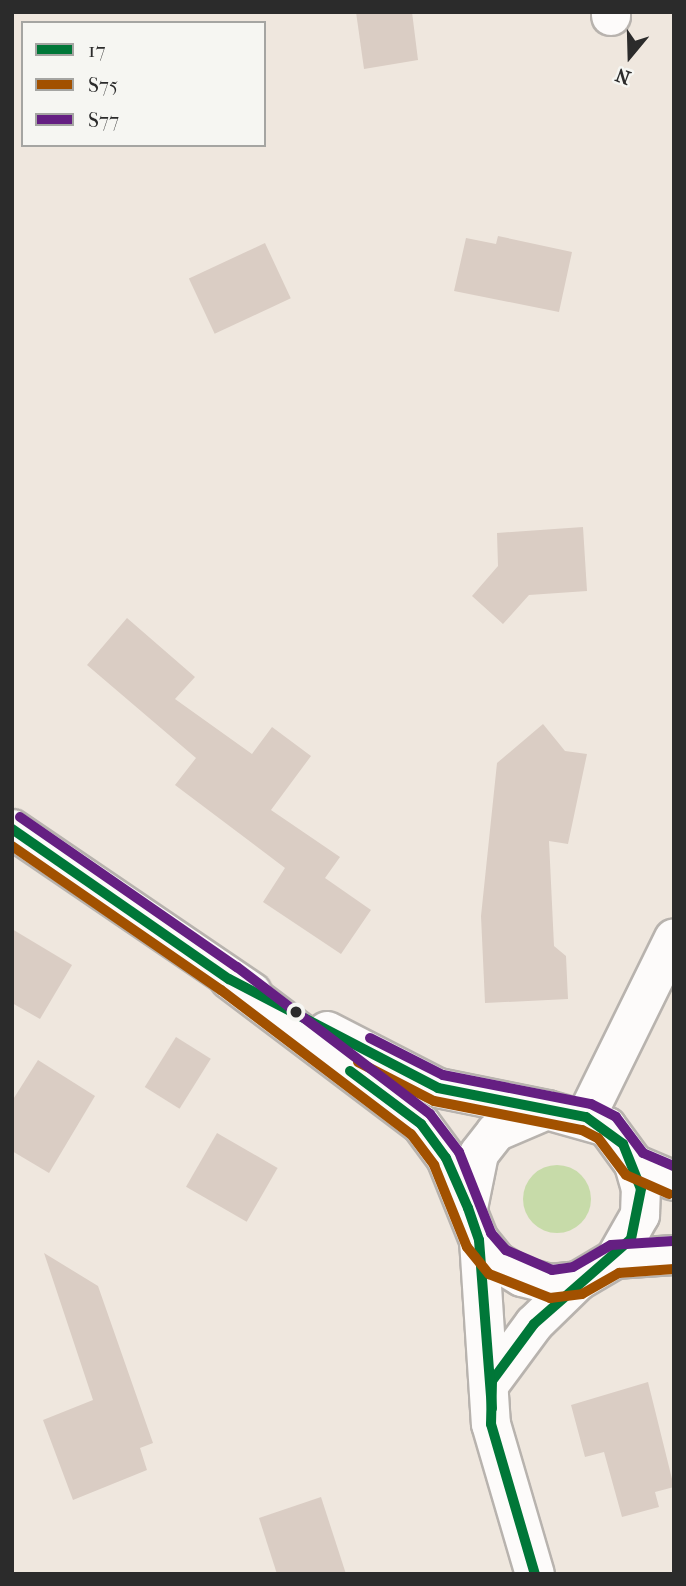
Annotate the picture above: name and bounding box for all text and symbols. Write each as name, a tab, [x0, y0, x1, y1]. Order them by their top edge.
legend	[21, 21, 266, 147]
north arrow	[595, 21, 665, 91]
text: 17	[88, 38, 106, 62]
text: N	[613, 63, 634, 89]
text: S75	[88, 73, 118, 97]
text: S77	[88, 108, 119, 132]
unlabelled marker	[289, 1005, 303, 1019]

